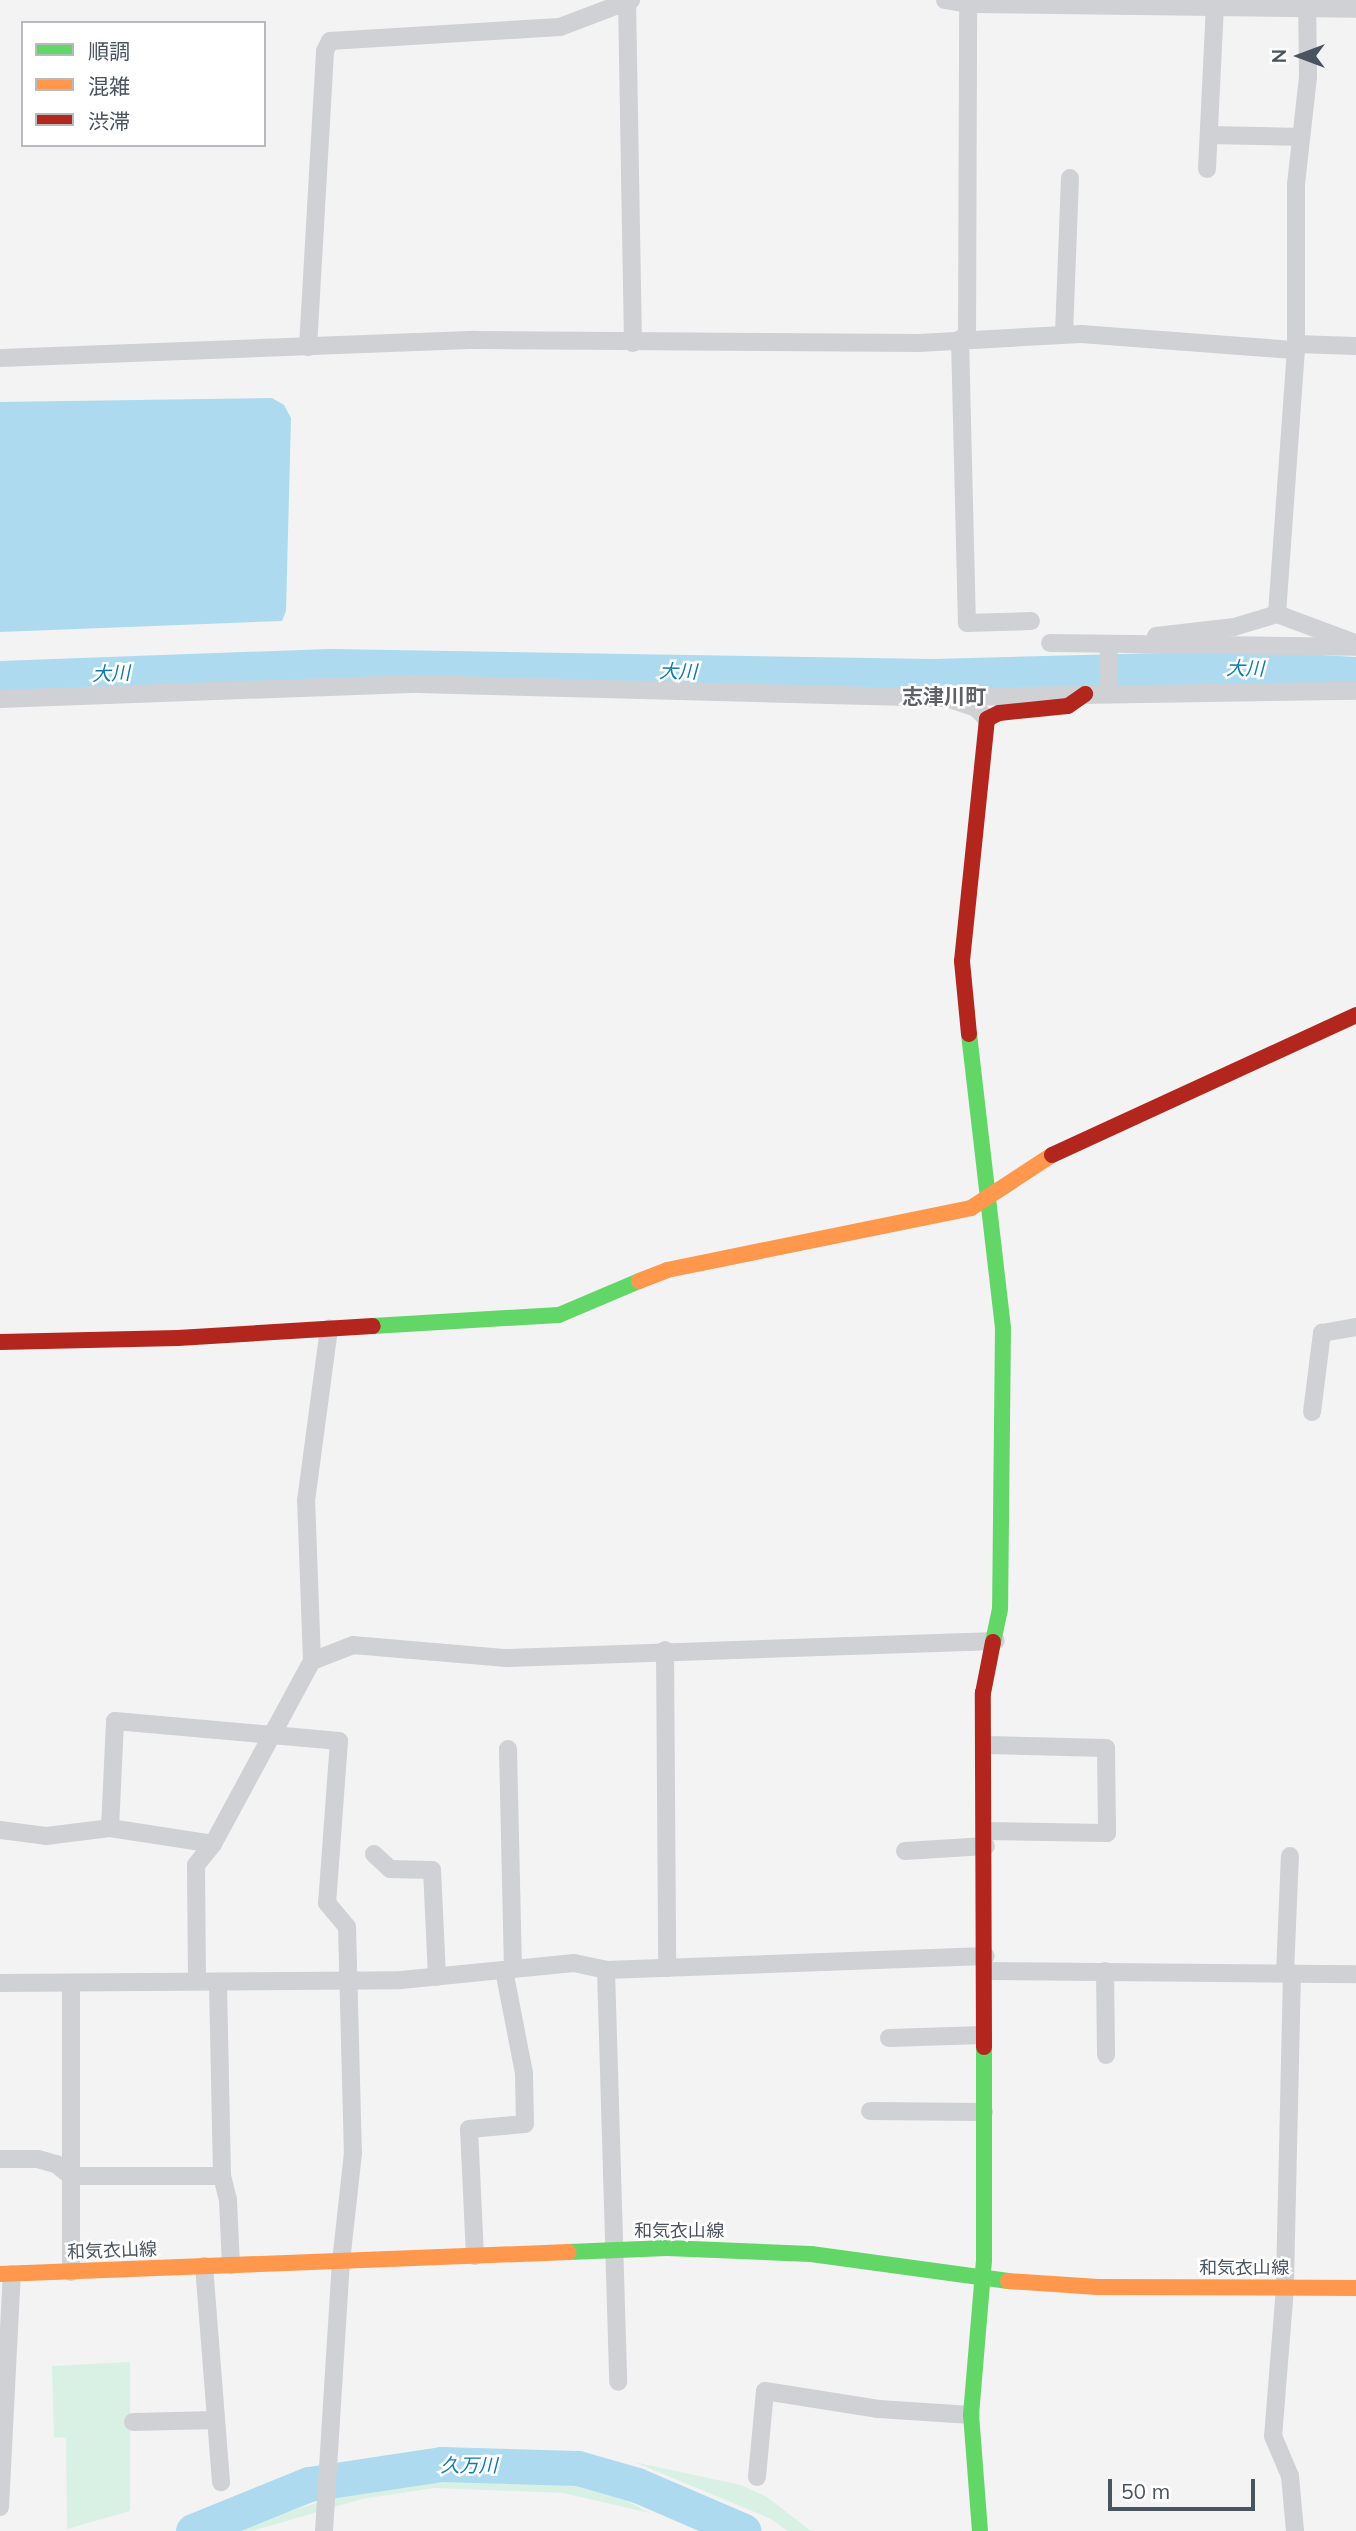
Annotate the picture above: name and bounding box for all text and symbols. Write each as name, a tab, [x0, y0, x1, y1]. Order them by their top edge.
legend	[21, 21, 266, 147]
north arrow	[1265, 21, 1335, 91]
text: 順調	[88, 38, 130, 64]
text: N	[1267, 49, 1291, 63]
text: 混雑	[88, 73, 130, 99]
text: 渋滞	[88, 108, 130, 134]
water label: 大川	[1226, 657, 1264, 681]
water label: 大川	[659, 660, 697, 684]
water label: 大川	[92, 662, 130, 686]
district label: 志津川町	[902, 683, 986, 709]
street label: 和気衣山線	[634, 2220, 724, 2242]
street label: 和気衣山線	[67, 2239, 157, 2263]
street label: 和気衣山線	[1199, 2257, 1289, 2279]
water label: 久万川	[441, 2455, 497, 2477]
scale bar	[1111, 2464, 1258, 2508]
text: 50 m	[1121, 2478, 1170, 2504]

